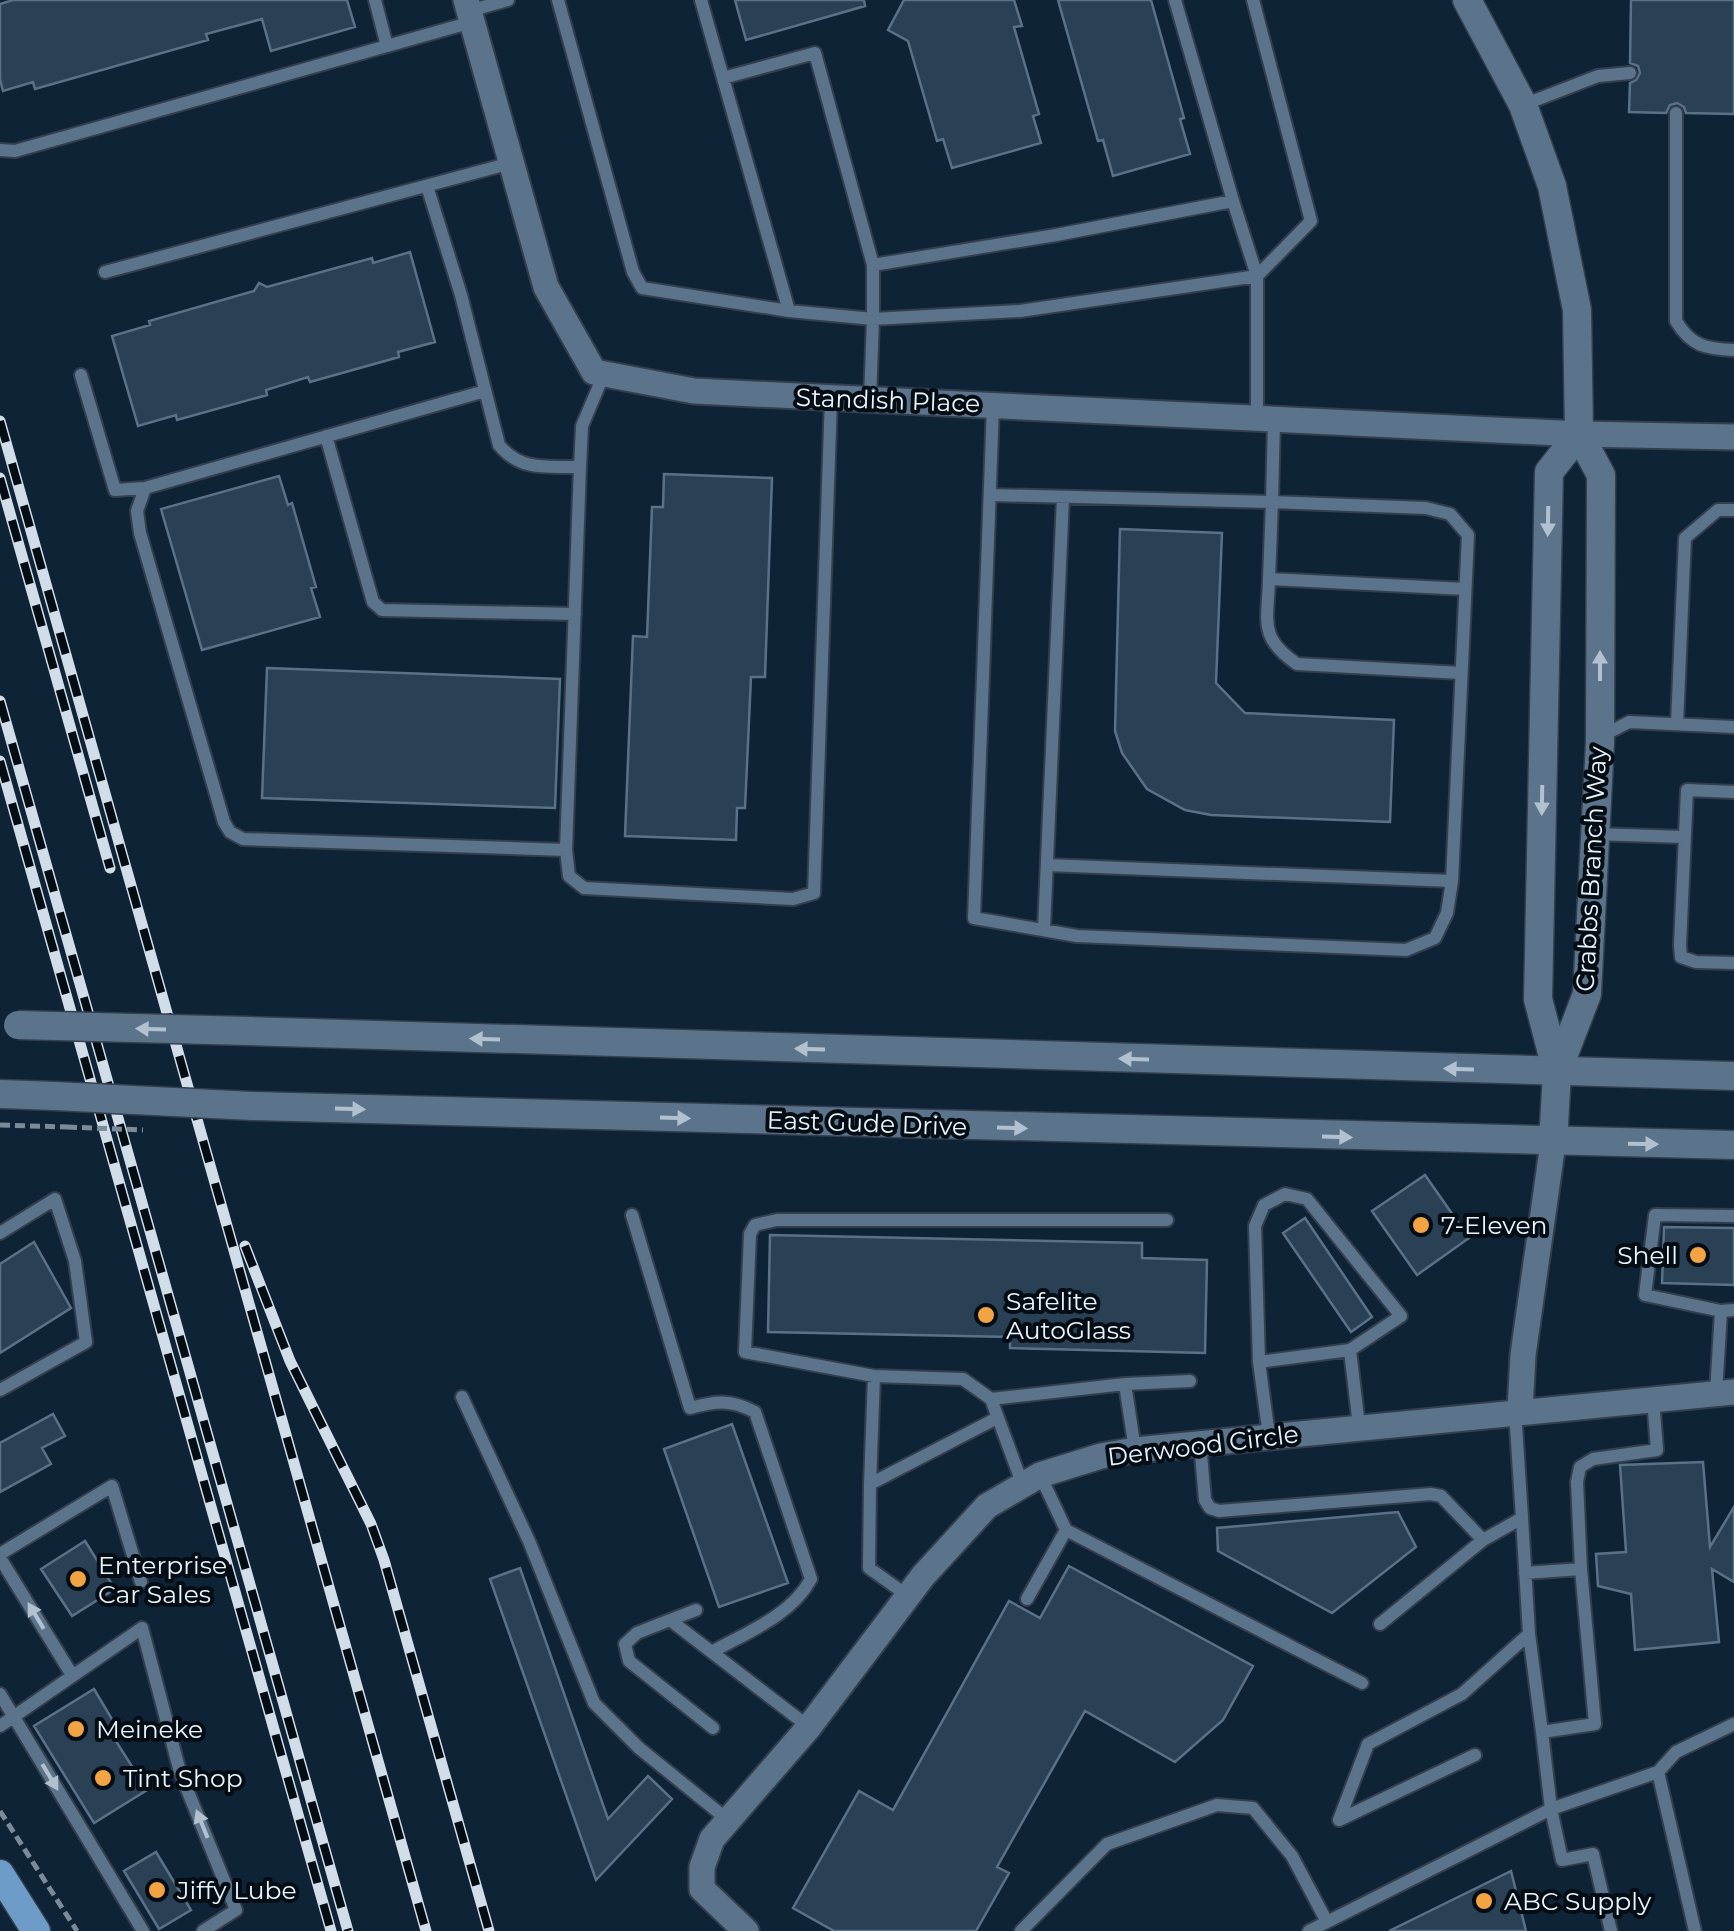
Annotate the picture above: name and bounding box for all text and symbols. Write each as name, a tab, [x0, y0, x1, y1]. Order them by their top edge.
street label: Standish Place	[795, 382, 981, 418]
one-way arrow	[1539, 506, 1555, 538]
one-way arrow	[1592, 649, 1608, 681]
street label: Crabbs Branch Way	[1570, 745, 1612, 992]
one-way arrow	[1534, 784, 1550, 816]
one-way arrow	[135, 1020, 167, 1036]
one-way arrow	[468, 1030, 500, 1046]
one-way arrow	[793, 1041, 825, 1057]
one-way arrow	[1118, 1051, 1150, 1067]
one-way arrow	[1443, 1061, 1475, 1077]
one-way arrow	[334, 1101, 366, 1117]
street label: East Gude Drive	[766, 1105, 968, 1141]
one-way arrow	[659, 1111, 691, 1127]
one-way arrow	[996, 1120, 1028, 1136]
one-way arrow	[1321, 1129, 1353, 1145]
one-way arrow	[1628, 1136, 1660, 1152]
place label: 7-Eleven	[1441, 1210, 1548, 1240]
marker: 7-Eleven	[1410, 1214, 1432, 1236]
place label: Shell	[1617, 1240, 1678, 1270]
marker: Shell	[1687, 1244, 1709, 1266]
place label: Safelite AutoGlass	[1006, 1286, 1131, 1345]
marker: Safelite AutoGlass	[975, 1304, 997, 1326]
street label: Derwood Circle	[1106, 1418, 1300, 1472]
place label: Enterprise Car Sales	[98, 1550, 227, 1609]
marker: Enterprise Car Sales	[67, 1568, 89, 1590]
one-way arrow	[27, 1603, 46, 1630]
place label: Meineke	[96, 1714, 203, 1744]
marker: Meineke	[65, 1718, 87, 1740]
one-way arrow	[41, 1763, 58, 1791]
place label: Tint Shop	[123, 1763, 243, 1793]
marker: Tint Shop	[92, 1767, 114, 1789]
one-way arrow	[193, 1809, 209, 1839]
place label: Jiffy Lube	[176, 1875, 297, 1905]
marker: Jiffy Lube	[146, 1879, 168, 1901]
place label: ABC Supply	[1504, 1886, 1652, 1916]
marker: ABC Supply	[1473, 1890, 1495, 1912]

